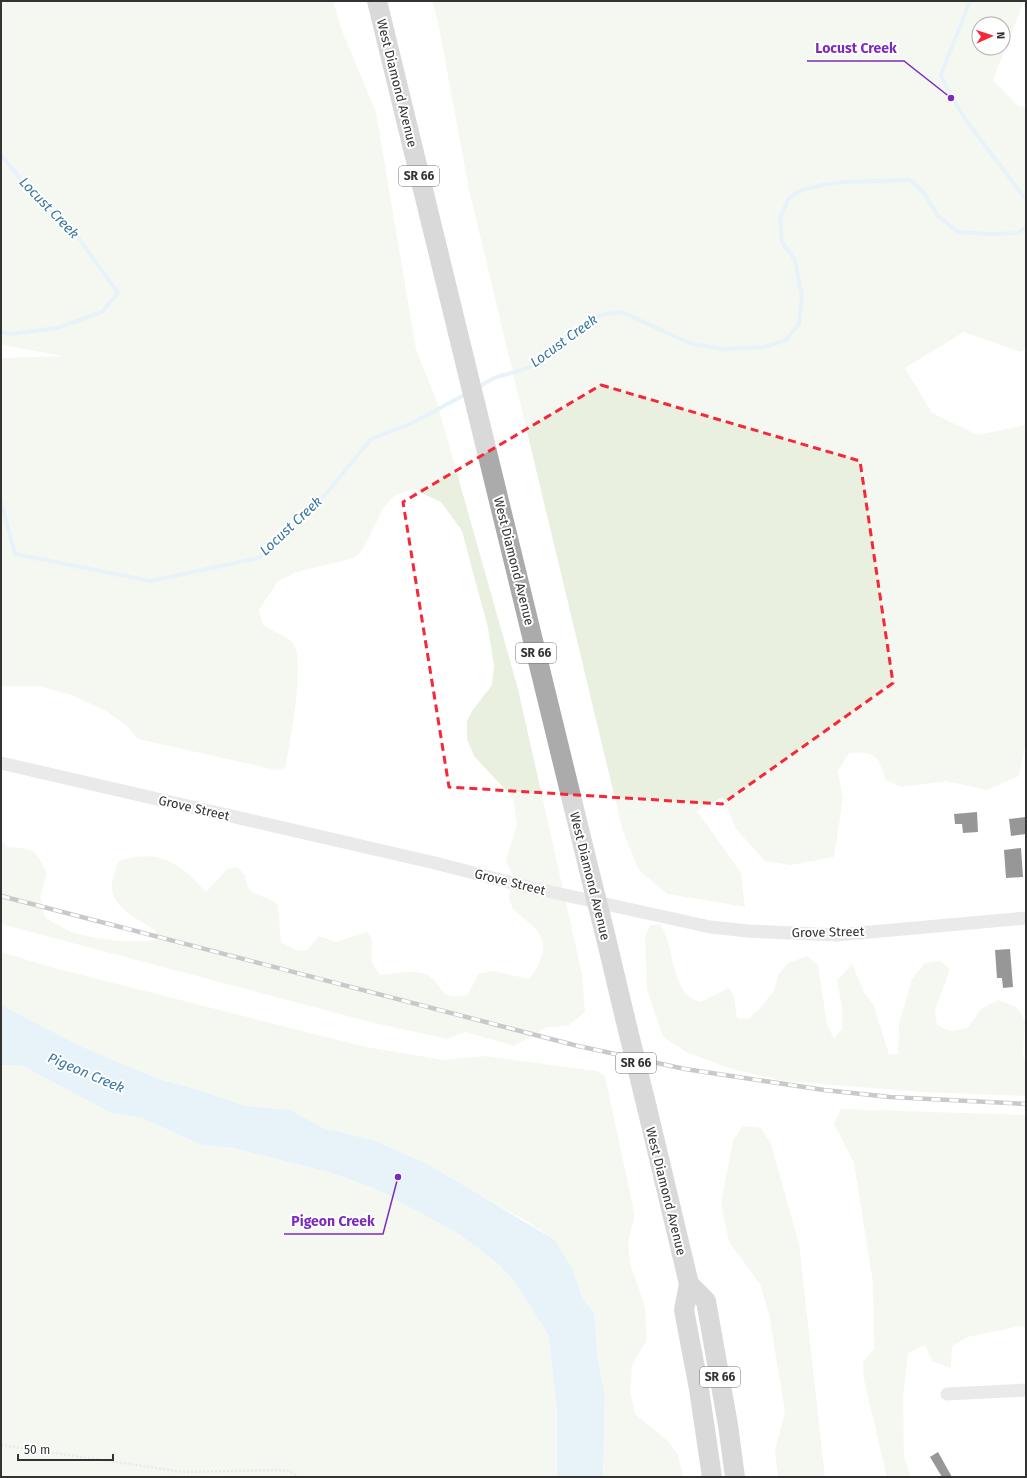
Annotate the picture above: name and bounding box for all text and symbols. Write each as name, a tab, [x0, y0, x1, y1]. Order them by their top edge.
north arrow	[971, 16, 1011, 56]
street label: West Diamond Avenue	[374, 17, 420, 149]
text: N	[994, 32, 1007, 39]
callout: Locust Creek	[807, 35, 904, 61]
text: Locust Creek	[815, 40, 897, 57]
road number: SR 66	[399, 166, 439, 186]
water label: Locust Creek	[16, 174, 83, 242]
water label: Locust Creek	[527, 311, 601, 371]
water label: Locust Creek	[256, 493, 326, 559]
street label: West Diamond Avenue	[491, 495, 537, 627]
road number: SR 66	[516, 643, 556, 663]
street label: Grove Street	[157, 793, 231, 824]
street label: West Diamond Avenue	[567, 810, 613, 942]
street label: Grove Street	[473, 866, 547, 898]
street label: Grove Street	[792, 924, 865, 940]
water label: Pigeon Creek	[45, 1049, 127, 1097]
road number: SR 66	[616, 1053, 656, 1073]
street label: West Diamond Avenue	[643, 1125, 689, 1257]
callout: Pigeon Creek	[284, 1208, 383, 1234]
text: Pigeon Creek	[291, 1213, 375, 1230]
road number: SR 66	[700, 1367, 740, 1387]
scale bar	[18, 1436, 113, 1462]
text: 50 m	[24, 1443, 50, 1457]

